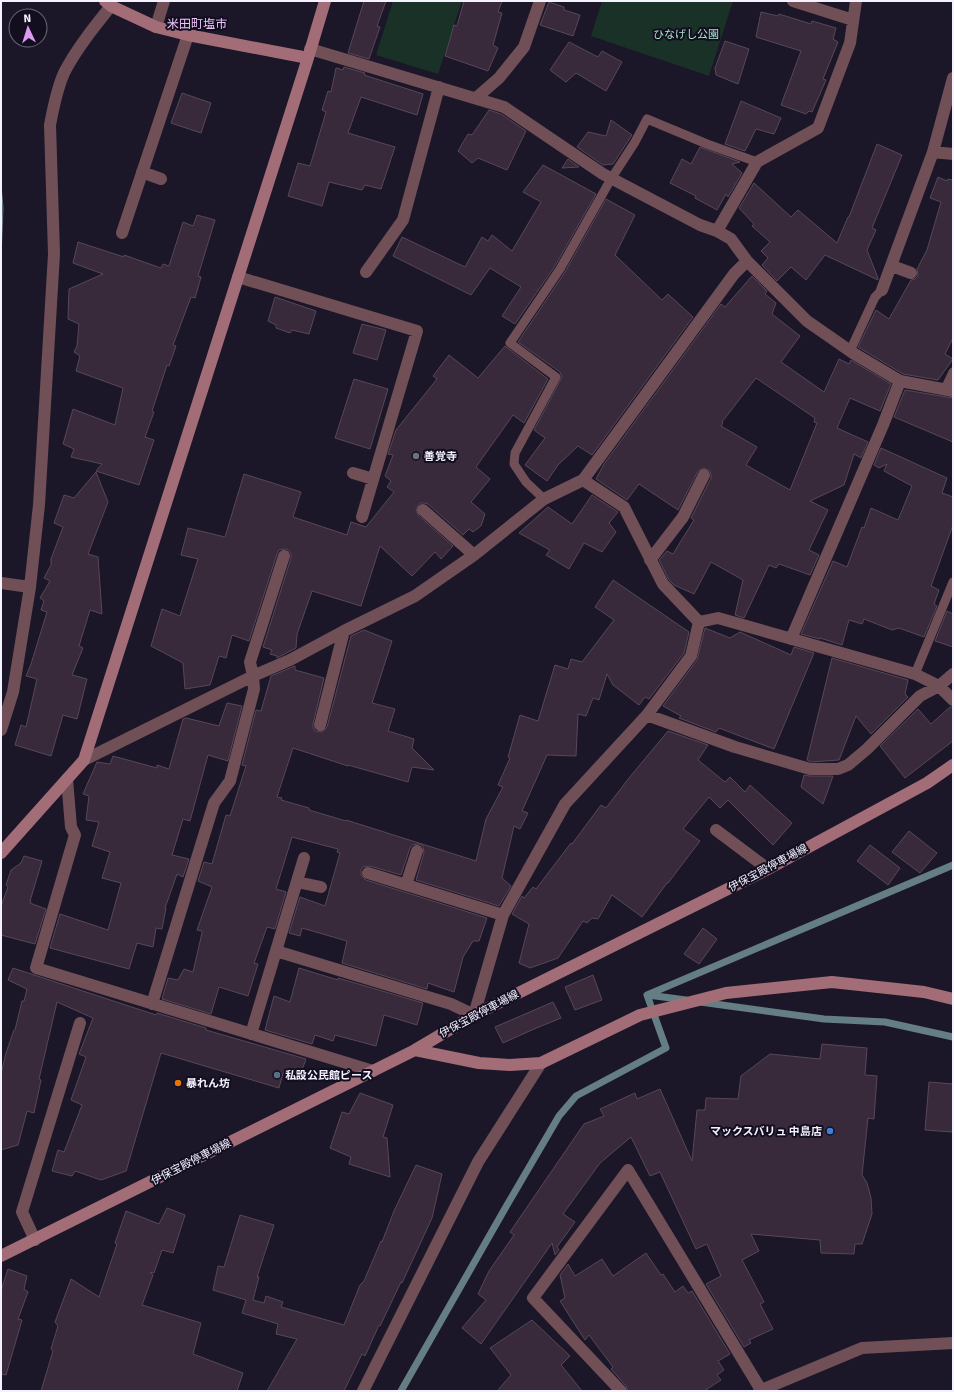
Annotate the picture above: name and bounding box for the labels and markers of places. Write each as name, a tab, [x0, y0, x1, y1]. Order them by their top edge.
place label: 善覚寺	[424, 450, 457, 463]
marker: 善覚寺	[411, 451, 421, 461]
place label: 私設公民館ピース	[285, 1069, 372, 1082]
marker: 私設公民館ピース	[272, 1070, 282, 1080]
place label: 暴れん坊	[186, 1077, 230, 1090]
marker: 暴れん坊	[173, 1078, 183, 1088]
place label: マックスバリュ 中島店	[710, 1125, 822, 1138]
marker: マックスバリュ 中島店	[825, 1126, 835, 1136]

